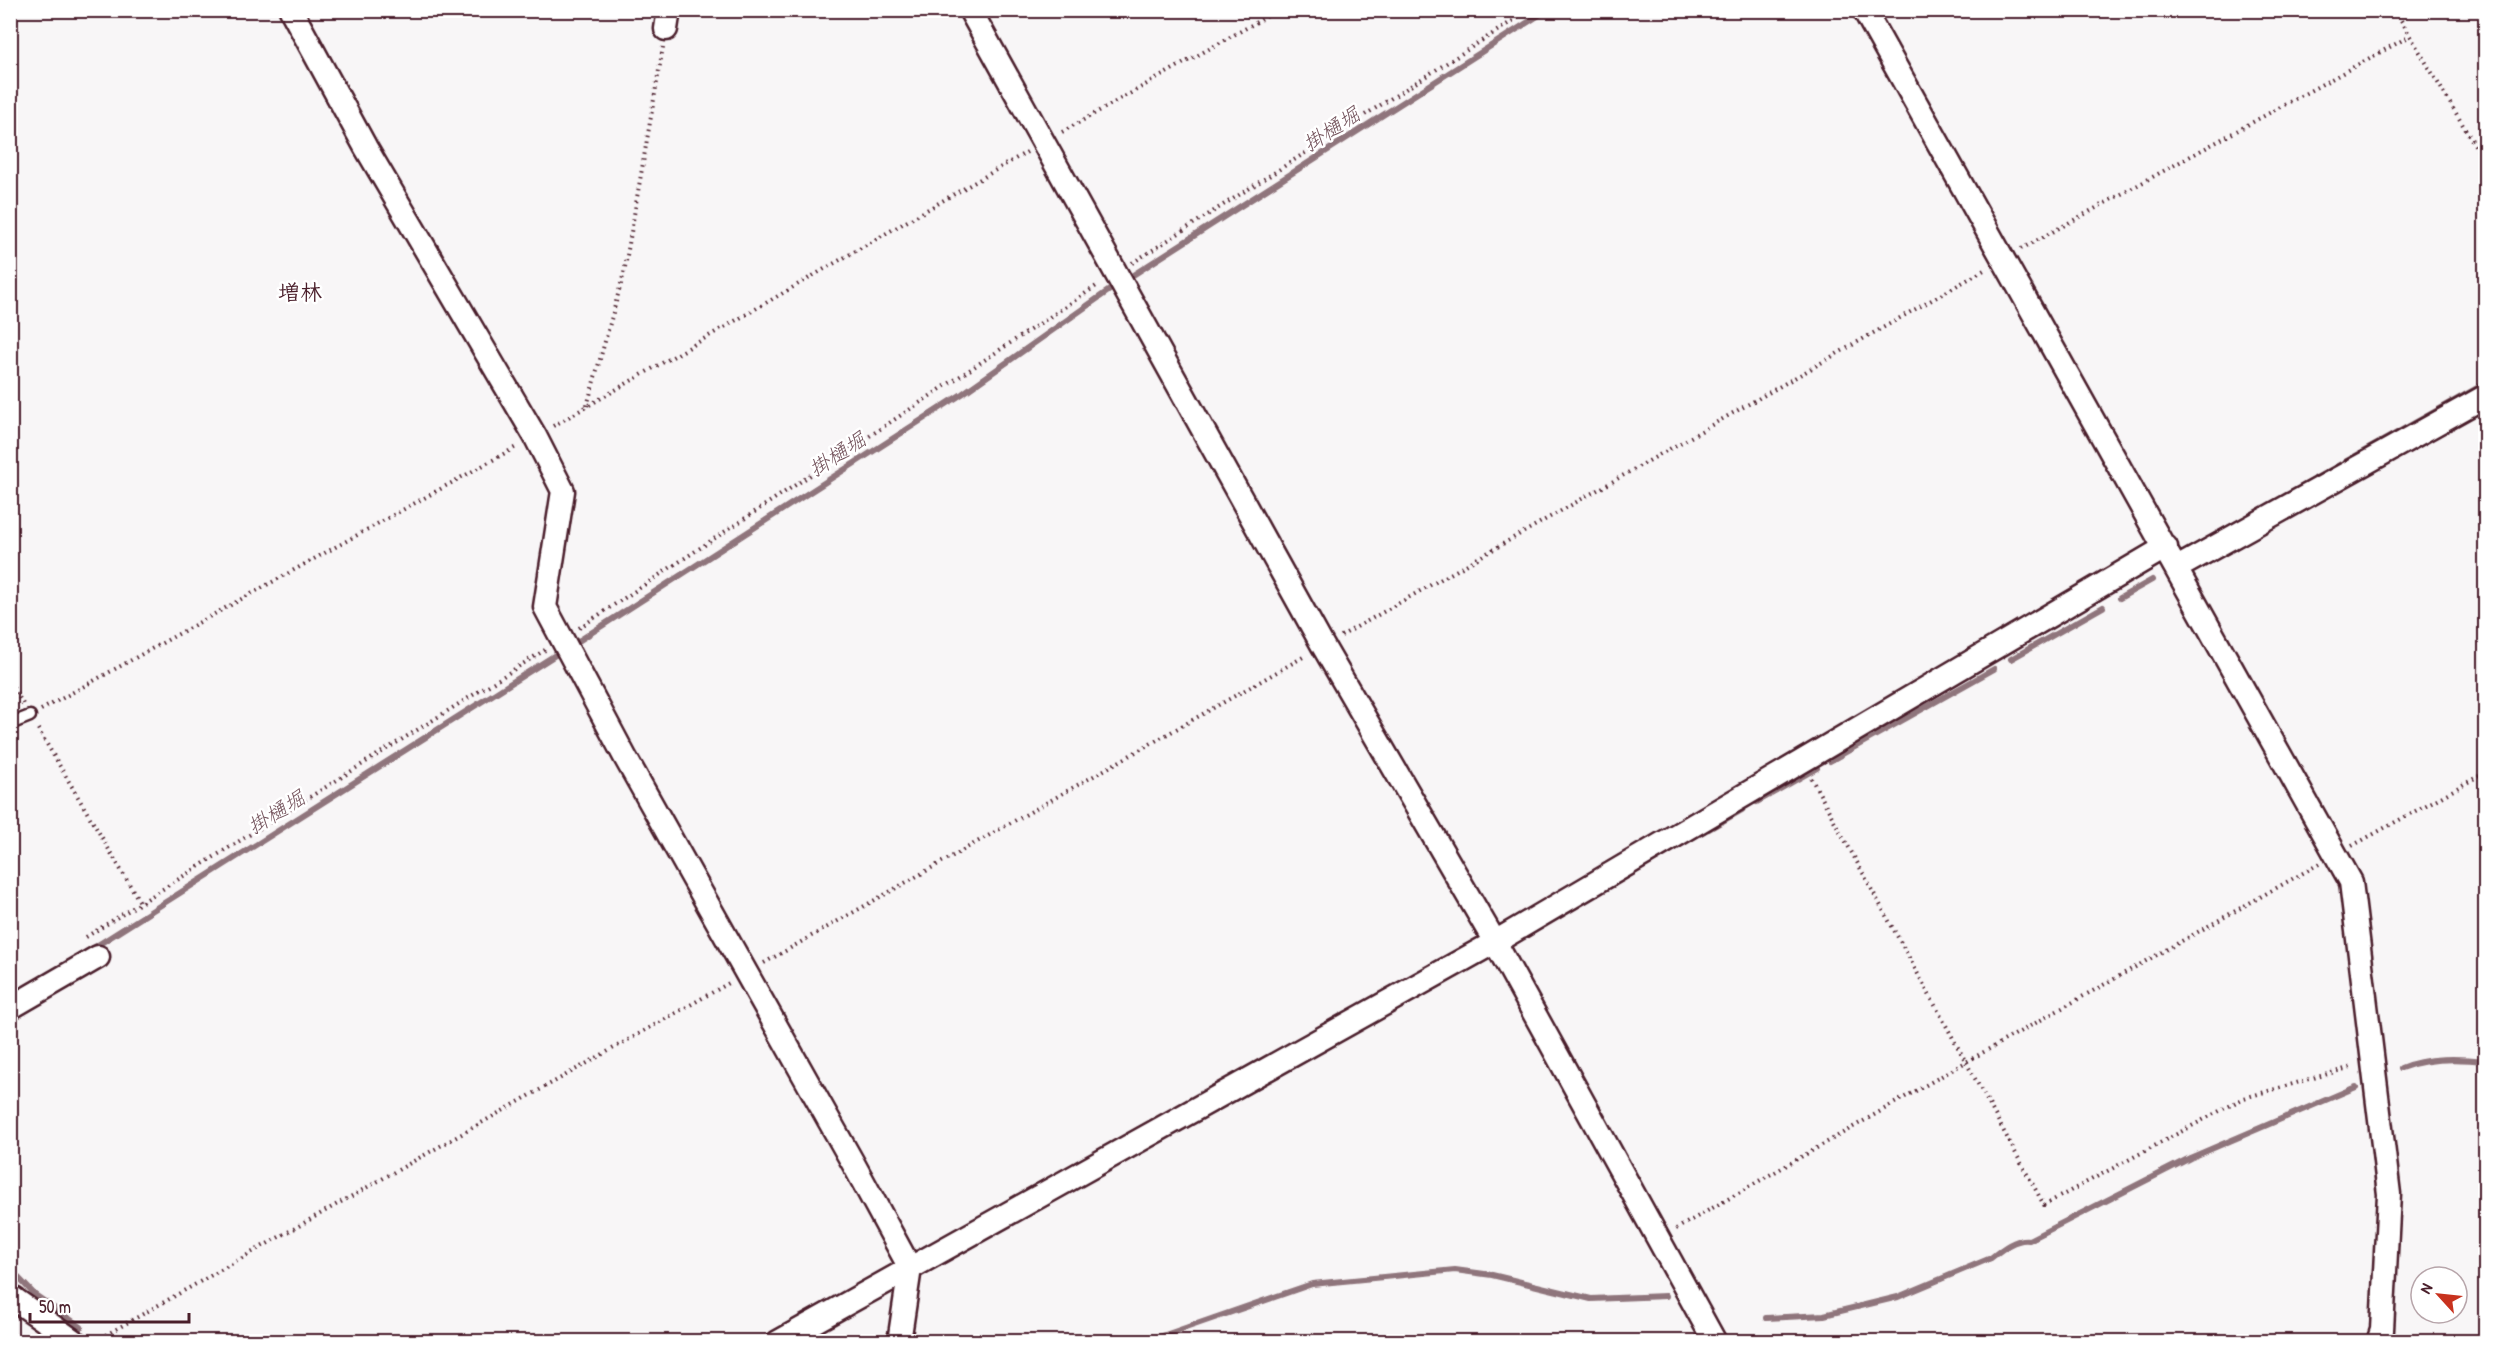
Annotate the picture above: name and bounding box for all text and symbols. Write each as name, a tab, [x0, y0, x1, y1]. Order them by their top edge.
water label: 掛樋堀	[1297, 99, 1367, 158]
district label: 増林	[278, 277, 322, 307]
water label: 掛樋堀	[803, 424, 873, 483]
water label: 掛樋堀	[242, 782, 312, 841]
north arrow	[2409, 1265, 2469, 1325]
text: N	[2414, 1279, 2438, 1297]
scale bar	[30, 1286, 189, 1324]
text: 50 m	[39, 1294, 71, 1319]

